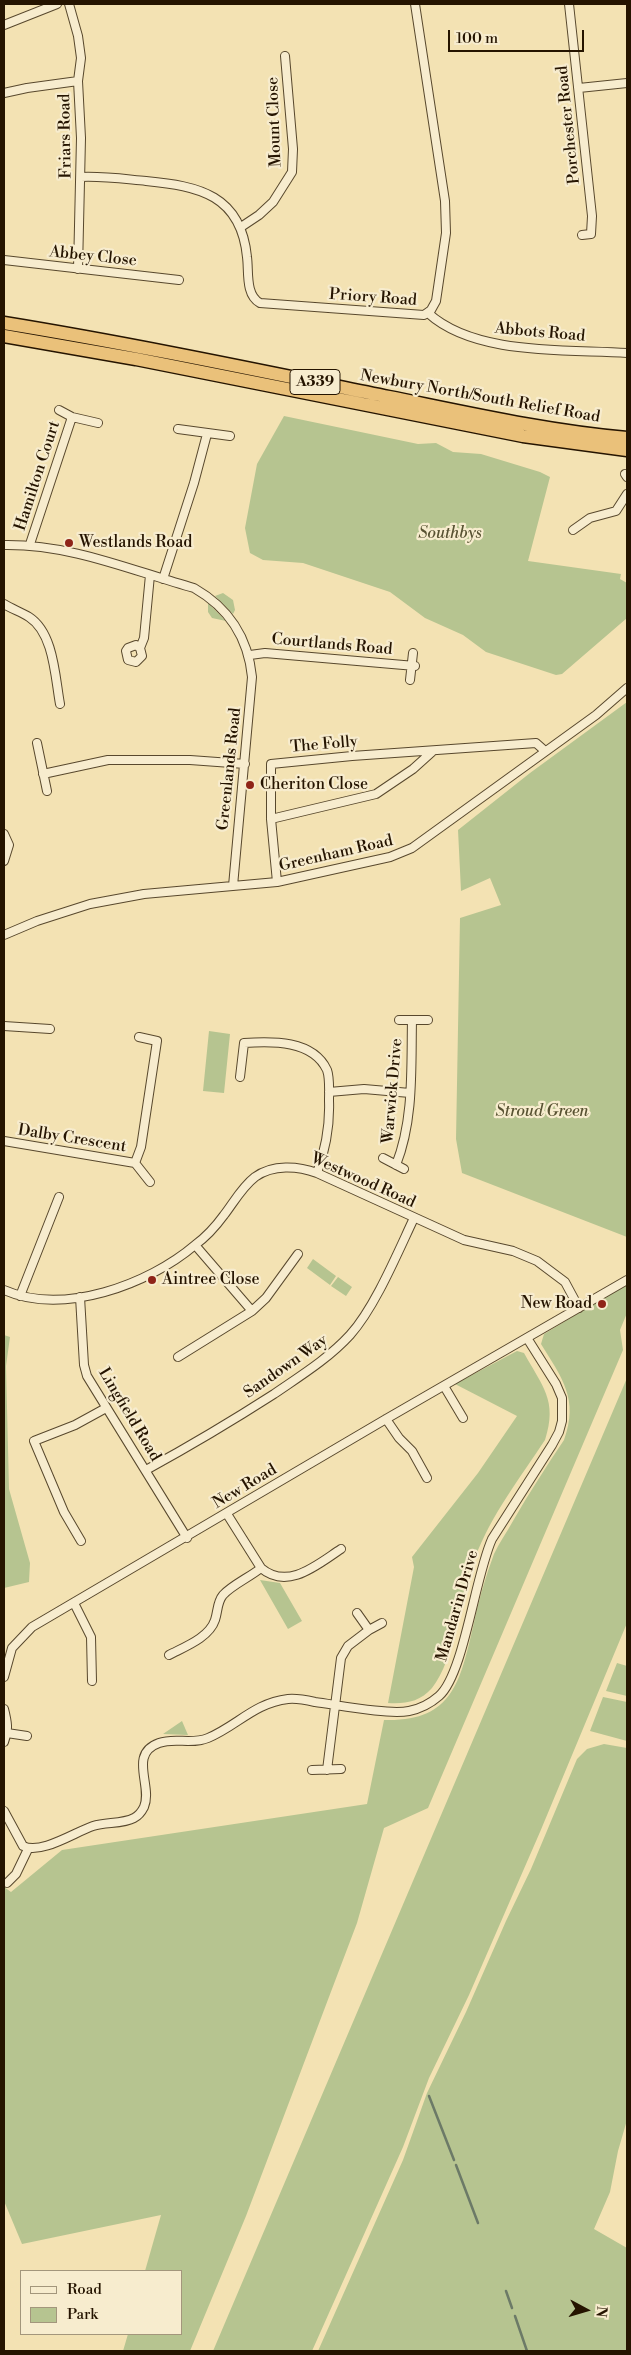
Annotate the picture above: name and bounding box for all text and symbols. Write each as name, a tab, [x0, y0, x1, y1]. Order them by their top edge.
scale bar	[451, 20, 587, 52]
text: 100 m	[456, 29, 498, 48]
street label: Porchester Road	[553, 65, 585, 185]
street label: Mount Close	[264, 76, 286, 168]
street label: Friars Road	[56, 93, 76, 179]
street label: Abbey Close	[48, 243, 138, 271]
street label: Priory Road	[328, 285, 418, 311]
street label: Abbots Road	[494, 319, 586, 347]
street label: Newbury North/South Relief Road	[359, 366, 601, 428]
road number: A339	[290, 370, 340, 394]
street label: Hamilton Court	[11, 419, 65, 533]
park label: Southbys	[418, 524, 482, 544]
place label: Westlands Road	[79, 533, 192, 553]
marker: Westlands Road	[63, 537, 75, 549]
street label: Courtlands Road	[271, 630, 393, 660]
street label: Greenlands Road	[214, 707, 246, 831]
street label: The Folly	[290, 732, 358, 758]
place label: Cheriton Close	[260, 775, 368, 795]
marker: Cheriton Close	[244, 779, 256, 791]
street label: Greenham Road	[277, 832, 395, 876]
street label: Warwick Drive	[379, 1037, 407, 1145]
park label: Stroud Green	[496, 1102, 588, 1122]
street label: Dalby Crescent	[16, 1121, 128, 1157]
street label: Westwood Road	[308, 1149, 418, 1213]
place label: Aintree Close	[162, 1270, 260, 1290]
marker: Aintree Close	[146, 1274, 158, 1286]
place label: New Road	[521, 1294, 592, 1314]
marker: New Road	[596, 1298, 608, 1310]
street label: Sandown Way	[240, 1331, 332, 1403]
street label: Lingfield Road	[94, 1365, 164, 1465]
street label: New Road	[210, 1460, 280, 1514]
street label: Mandarin Drive	[433, 1548, 483, 1664]
legend	[20, 2270, 182, 2335]
text: Road	[67, 2280, 102, 2299]
north arrow	[561, 2285, 611, 2335]
text: Park	[67, 2305, 98, 2324]
text: N	[591, 2305, 610, 2318]

